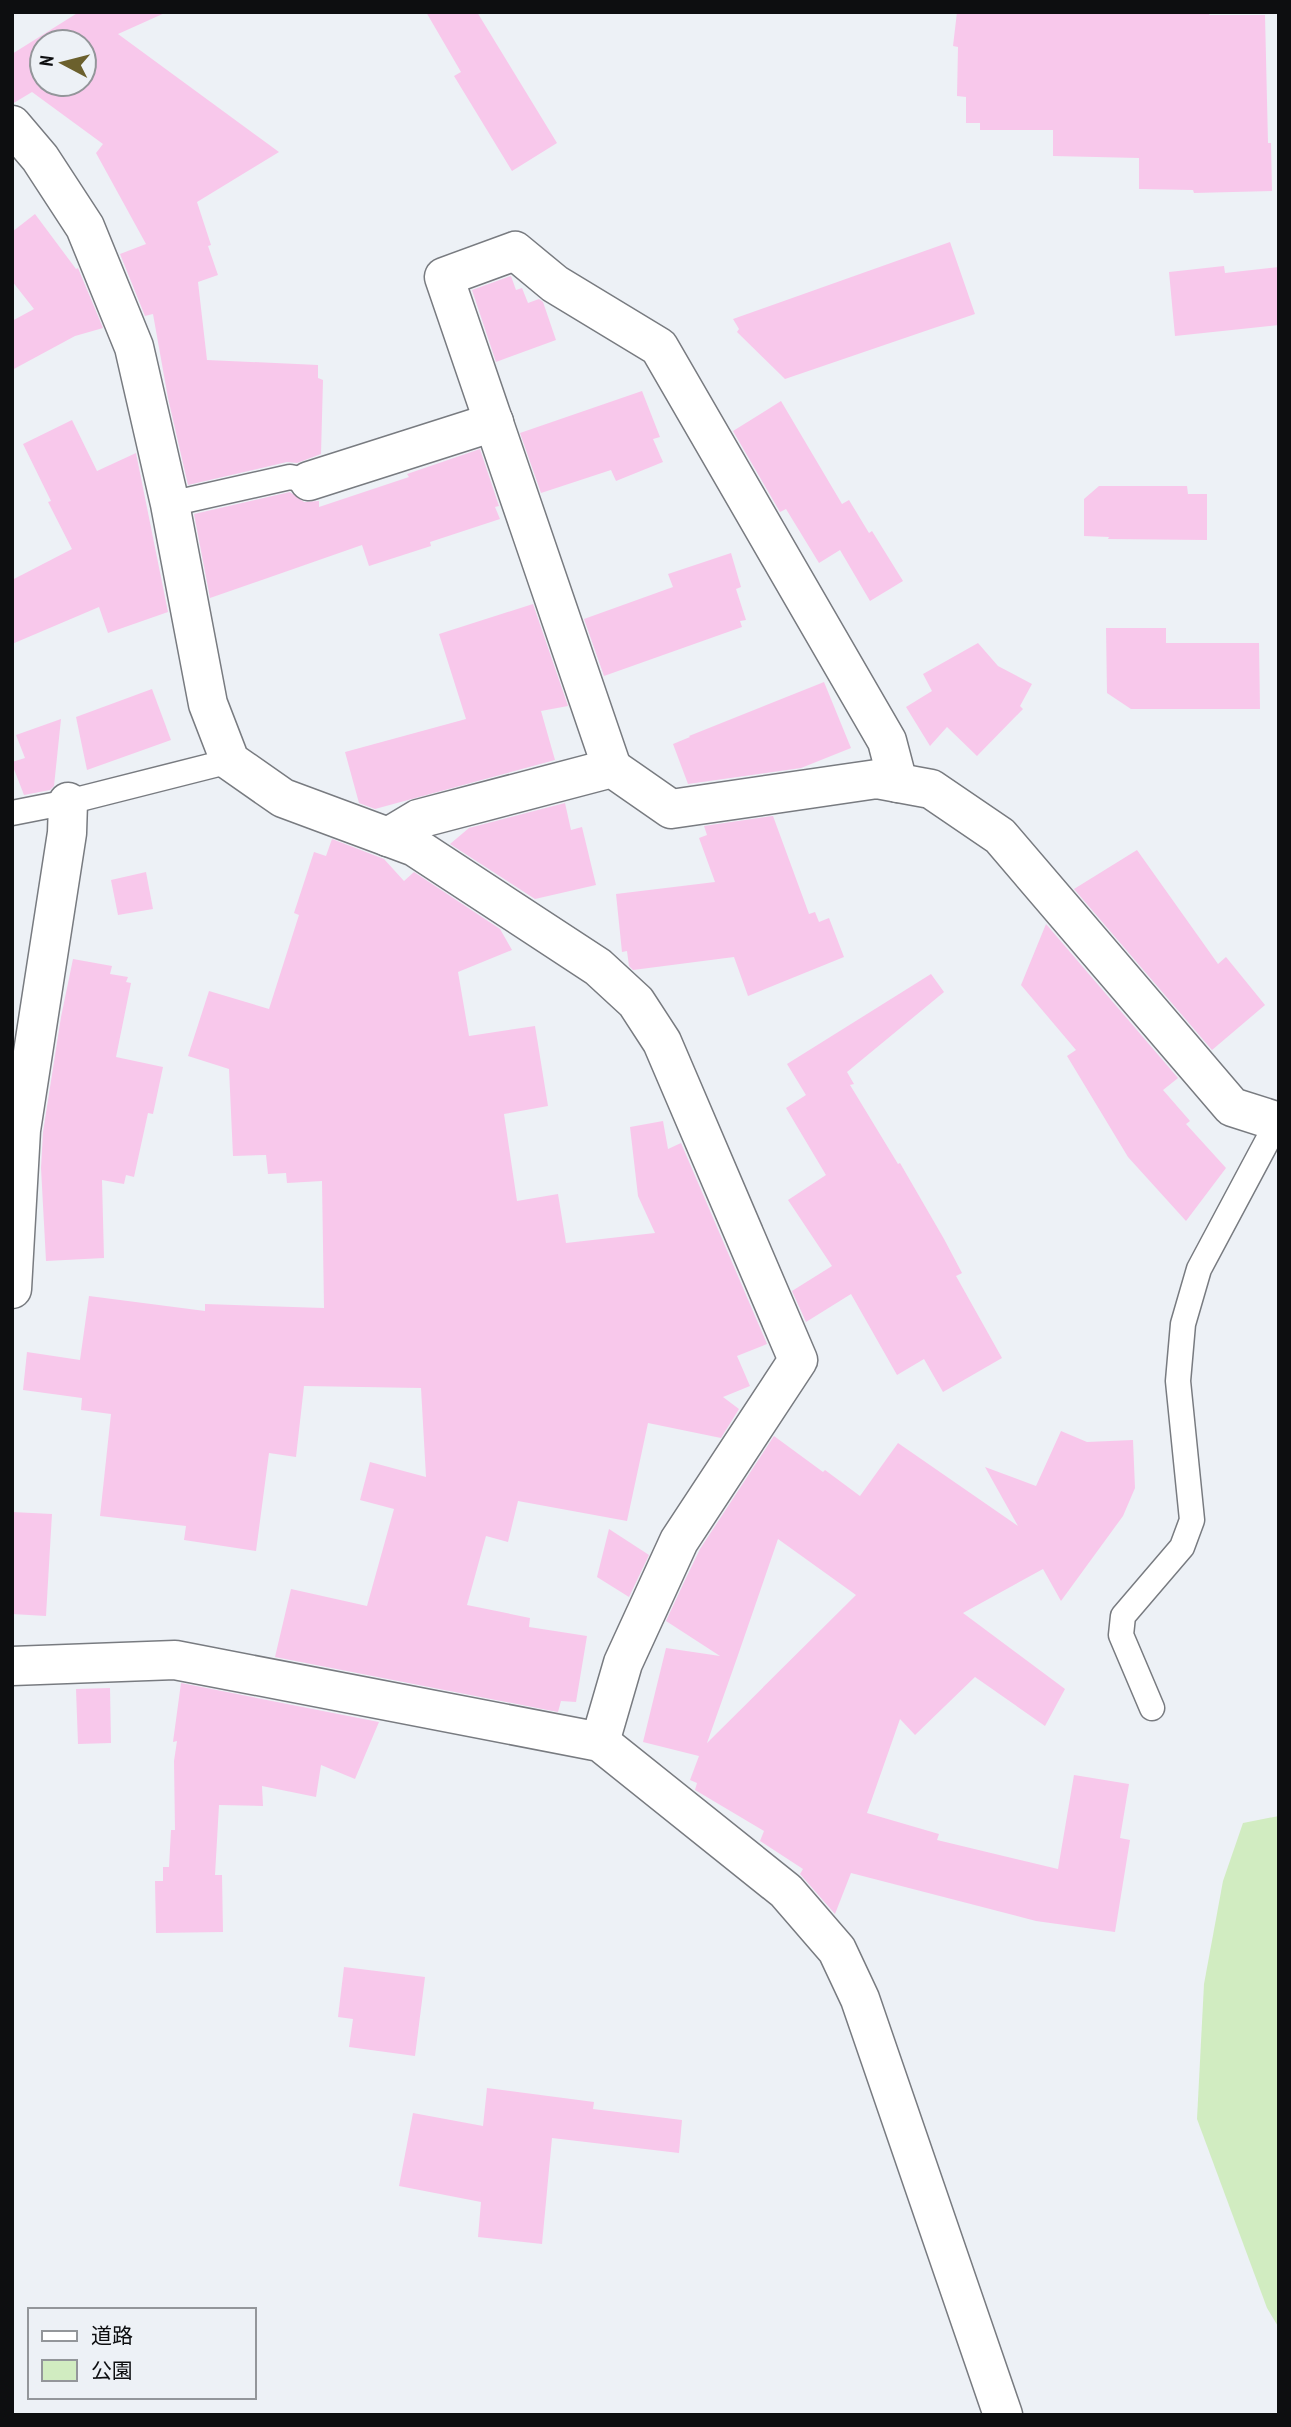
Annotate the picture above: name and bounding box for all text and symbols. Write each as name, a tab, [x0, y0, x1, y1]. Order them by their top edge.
north arrow	[28, 28, 98, 98]
text: N	[34, 54, 59, 67]
legend	[28, 2308, 256, 2399]
text: 道路	[91, 2322, 133, 2349]
text: 公園	[91, 2357, 133, 2384]

